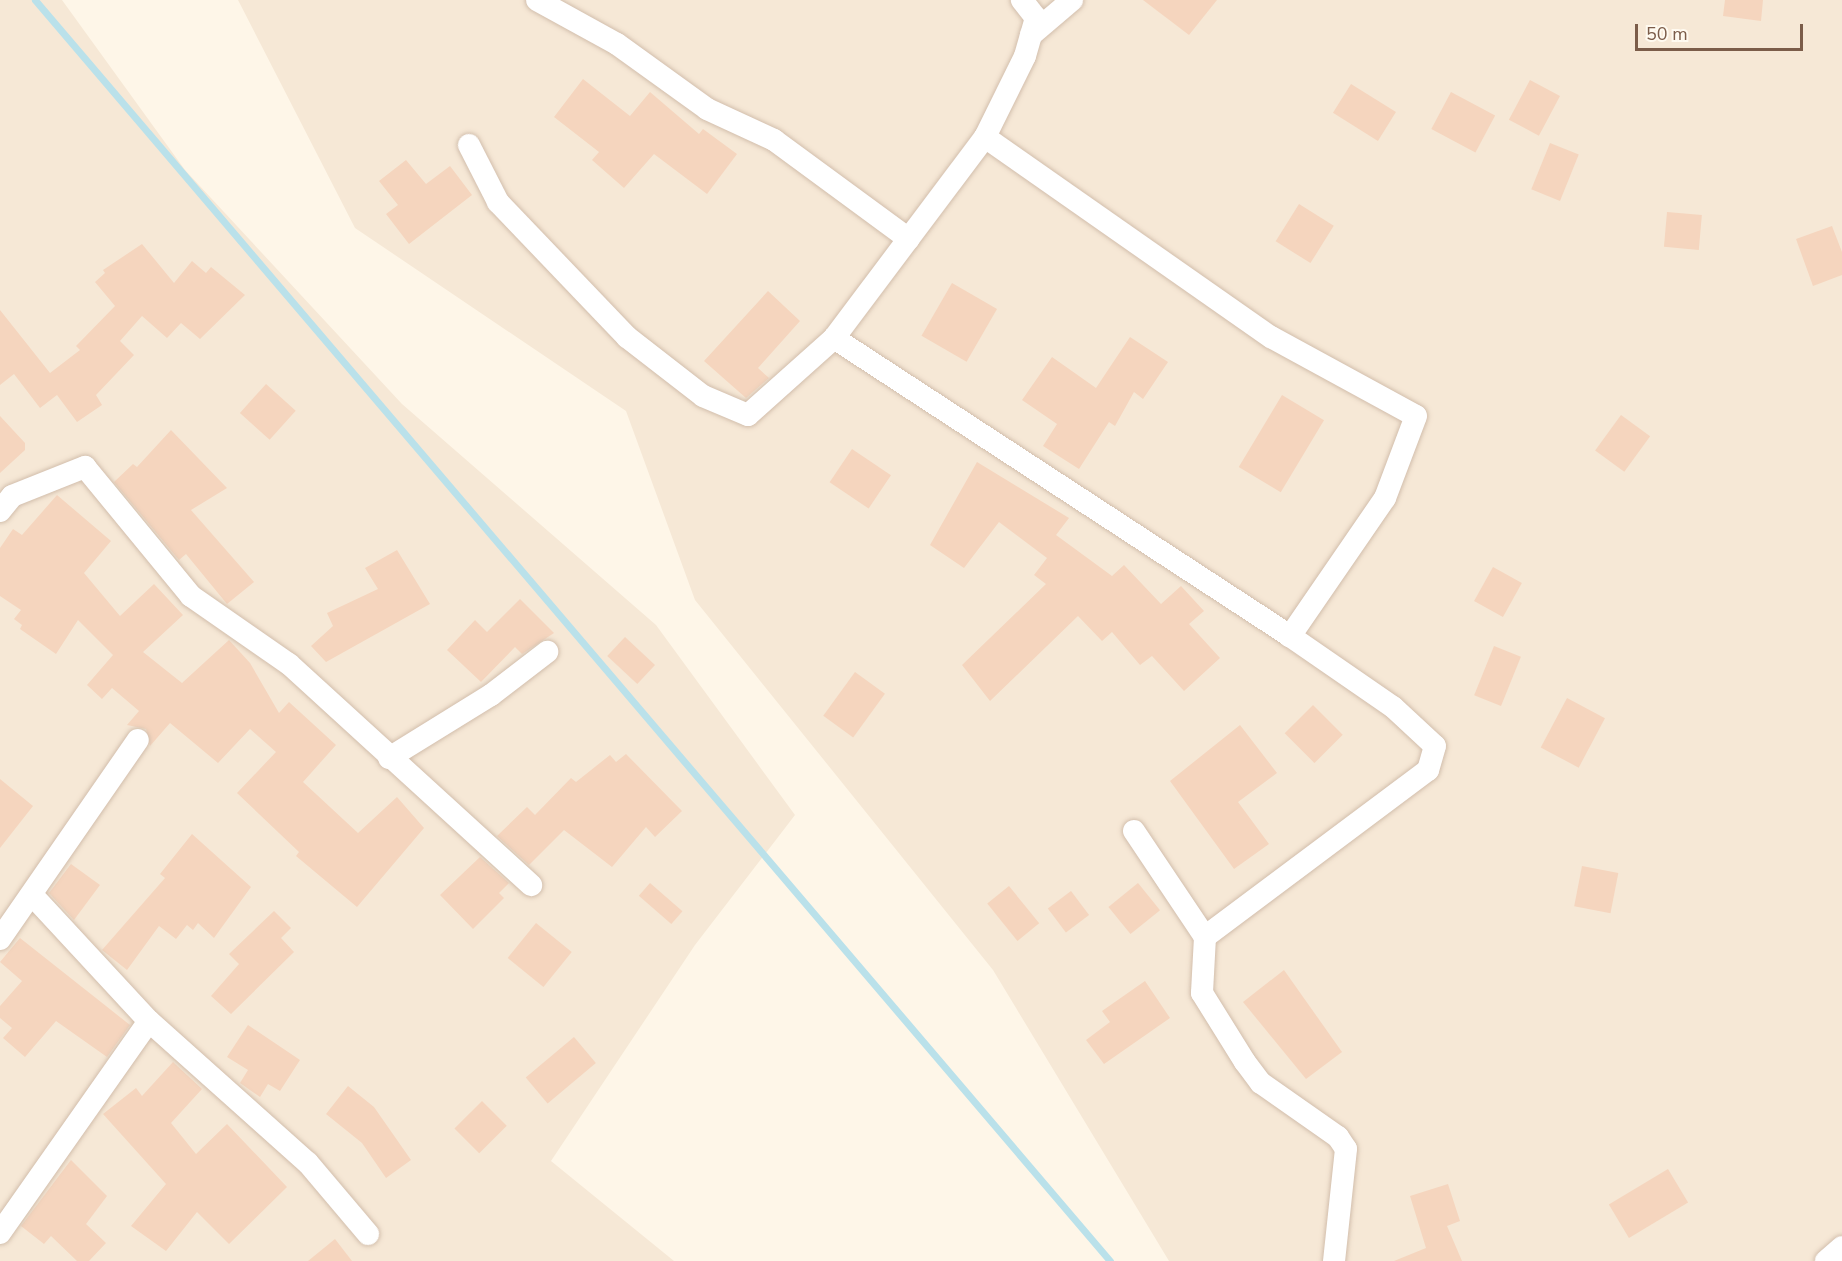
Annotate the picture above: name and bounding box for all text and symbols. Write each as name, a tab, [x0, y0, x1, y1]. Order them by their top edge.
scale bar	[1638, 12, 1806, 50]
text: 50 m	[1646, 22, 1688, 46]

